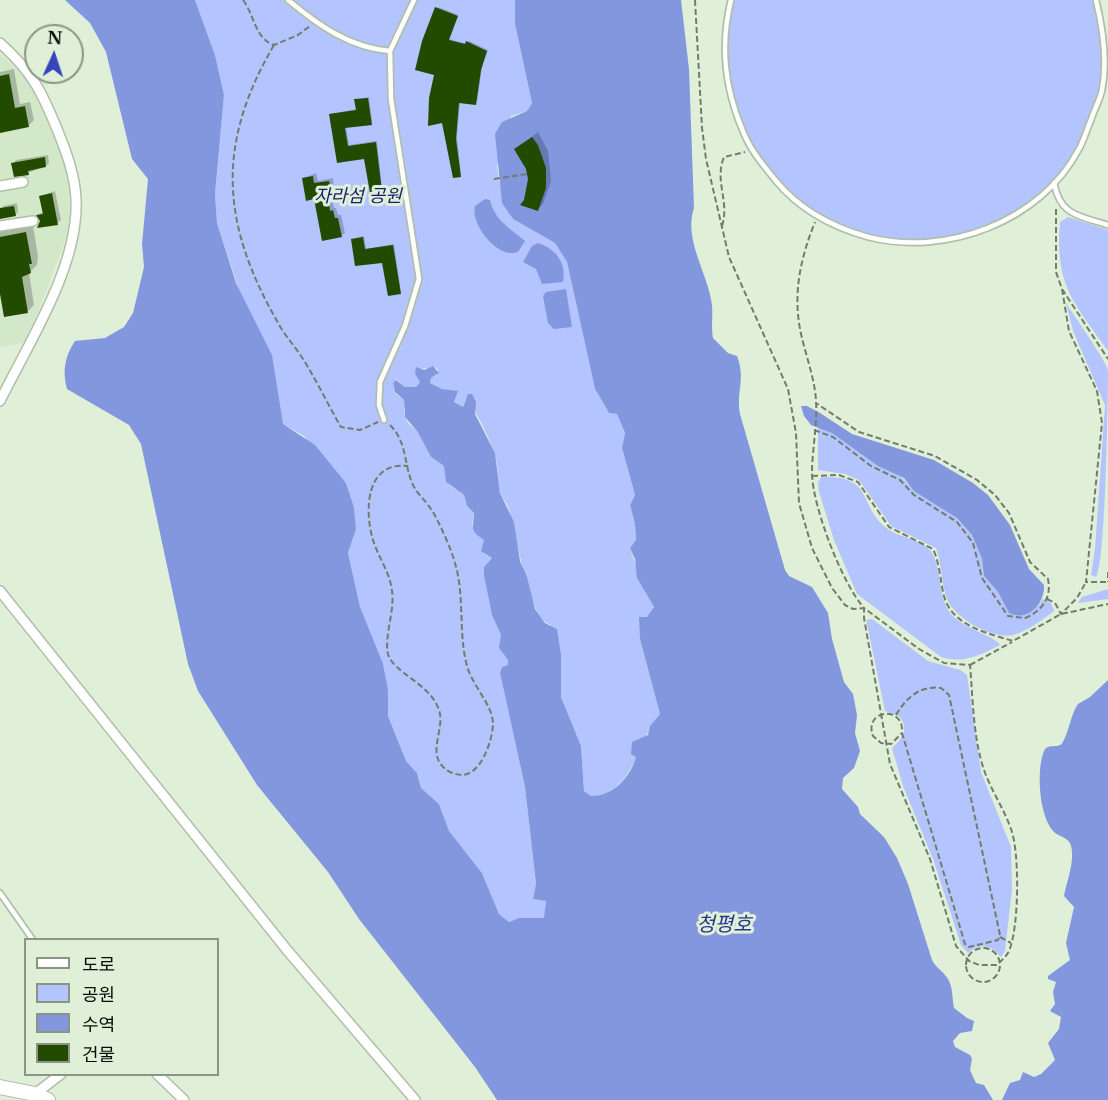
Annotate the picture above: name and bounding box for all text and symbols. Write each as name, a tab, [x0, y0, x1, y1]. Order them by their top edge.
north arrow	[24, 24, 84, 84]
text: N	[47, 28, 63, 48]
park label: 자라섬 공원	[314, 186, 402, 208]
water label: 청평호	[696, 913, 752, 937]
legend	[24, 938, 219, 1076]
text: 도로	[82, 954, 115, 976]
text: 공원	[82, 984, 115, 1006]
text: 수역	[82, 1014, 115, 1036]
text: 건물	[82, 1044, 115, 1066]

